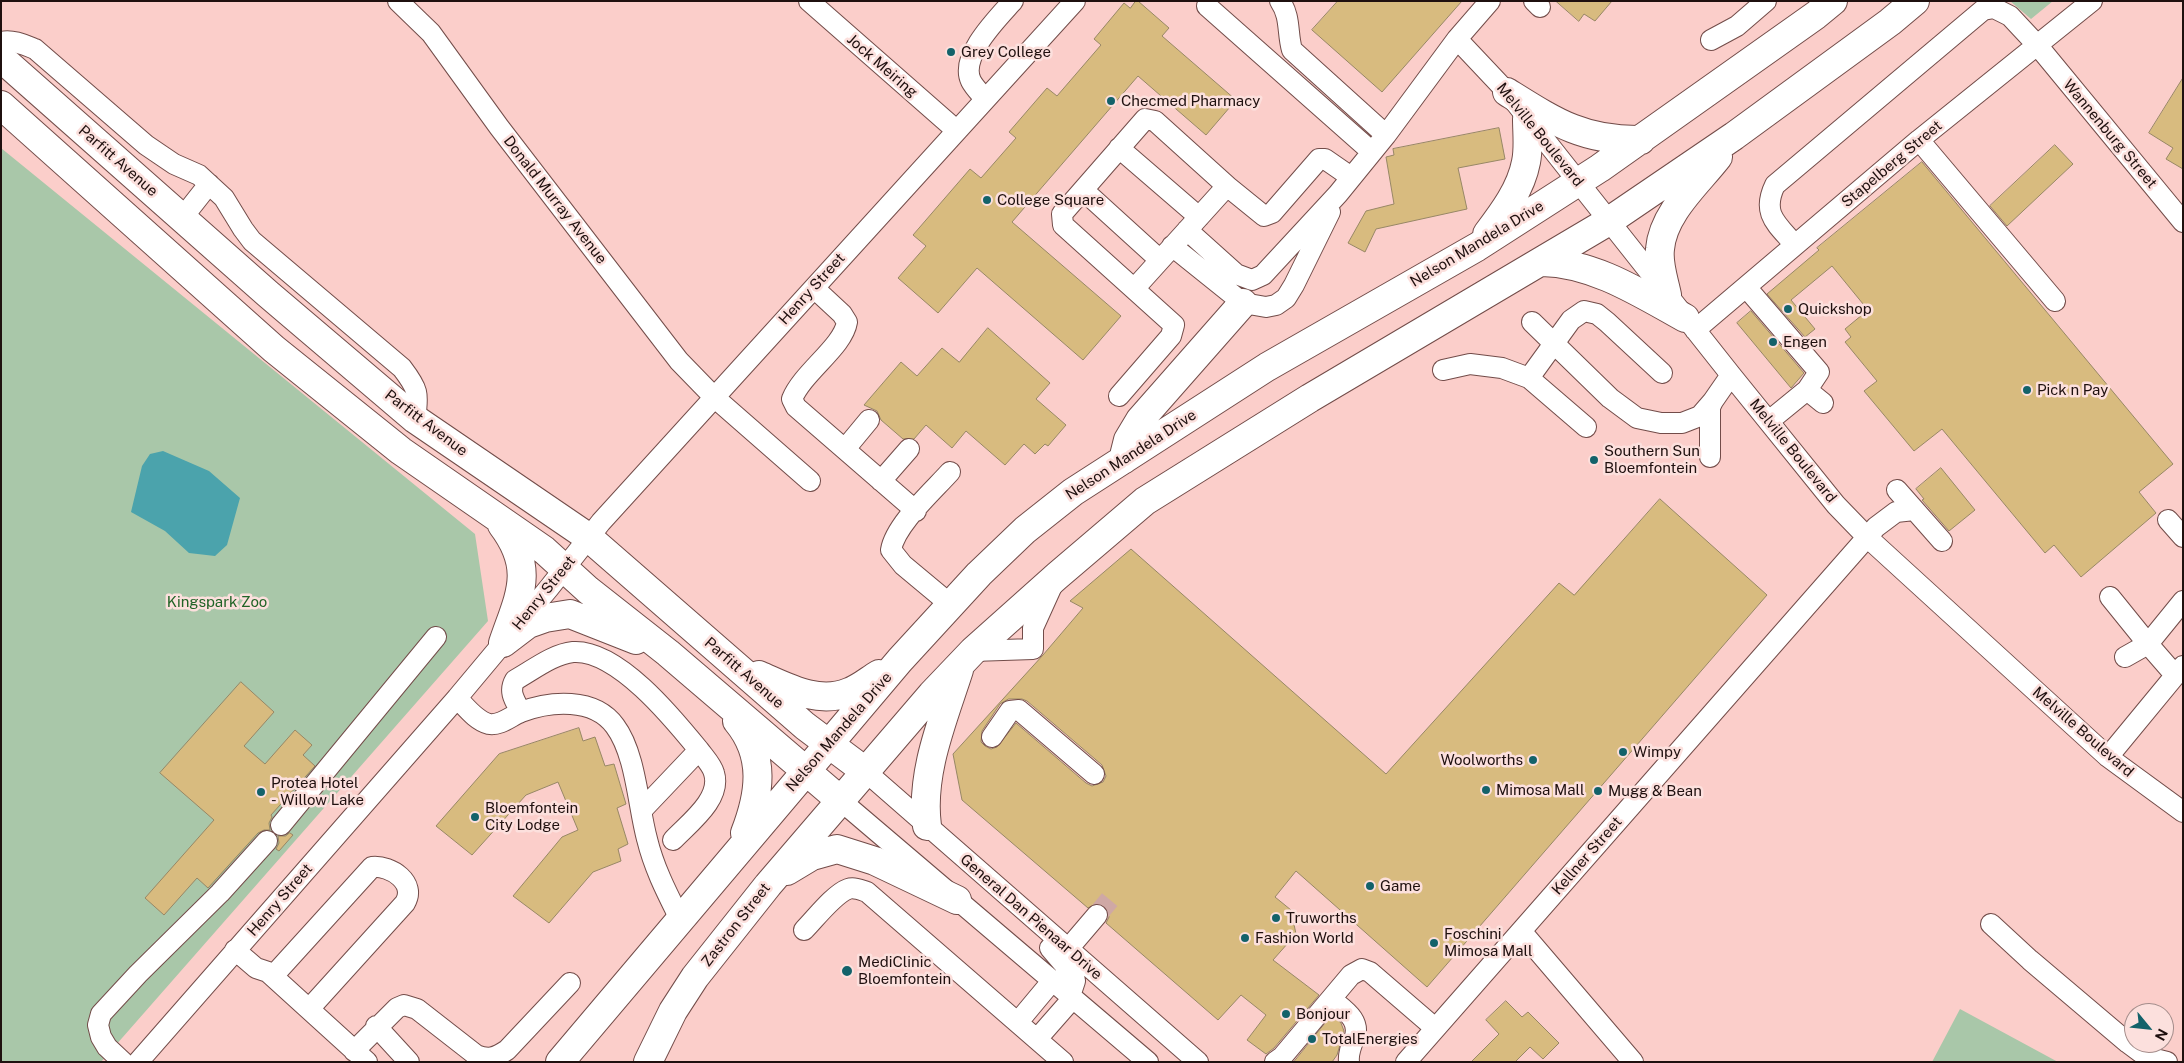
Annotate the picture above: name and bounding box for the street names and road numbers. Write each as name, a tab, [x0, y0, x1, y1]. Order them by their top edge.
street label: Jock Meiring	[843, 30, 921, 102]
street label: Wannenburg Street	[2059, 76, 2161, 192]
street label: Melville Boulevard	[1493, 80, 1587, 190]
street label: Stapelberg Street	[1838, 117, 1946, 211]
street label: Parfitt Avenue	[75, 122, 161, 200]
street label: Donald Murray Avenue	[499, 132, 611, 268]
street label: Nelson Mandela Drive	[1407, 197, 1547, 291]
street label: Henry Street	[775, 250, 849, 328]
street label: Parfitt Avenue	[381, 386, 471, 460]
street label: Melville Boulevard	[1746, 396, 1840, 506]
street label: Nelson Mandela Drive	[1062, 406, 1200, 504]
street label: Henry Street	[509, 552, 579, 634]
street label: Parfitt Avenue	[701, 634, 787, 712]
street label: Nelson Mandela Drive	[782, 669, 896, 795]
street label: Melville Boulevard	[2029, 683, 2137, 781]
street label: Kellner Street	[1548, 813, 1626, 899]
street label: General Dan Pienaar Drive	[956, 850, 1106, 984]
street label: Henry Street	[244, 860, 316, 940]
street label: Zastron Street	[698, 879, 774, 971]

